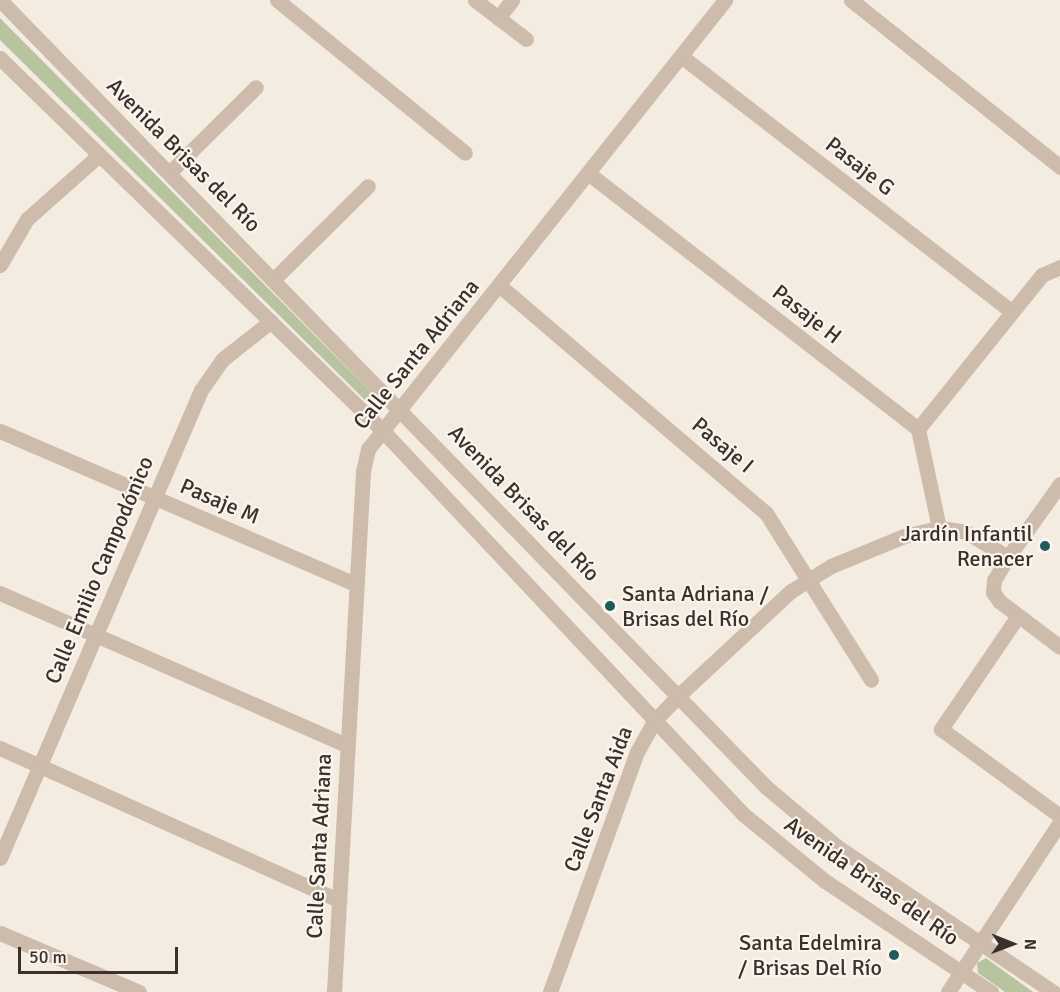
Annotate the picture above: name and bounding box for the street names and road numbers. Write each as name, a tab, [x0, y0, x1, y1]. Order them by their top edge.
street label: Avenida Brisas del Río	[102, 73, 266, 237]
street label: Pasaje G	[820, 131, 900, 201]
street label: Calle Santa Adriana	[347, 274, 485, 434]
street label: Pasaje H	[767, 279, 847, 349]
street label: Pasaje I	[687, 412, 759, 478]
street label: Avenida Brisas del Río	[443, 419, 605, 587]
street label: Calle Emilio Campodónico	[39, 452, 159, 688]
street label: Pasaje M	[176, 472, 264, 530]
street label: Calle Santa Aida	[558, 722, 638, 876]
street label: Calle Santa Adriana	[301, 753, 337, 939]
street label: Avenida Brisas del Río	[780, 811, 964, 951]

